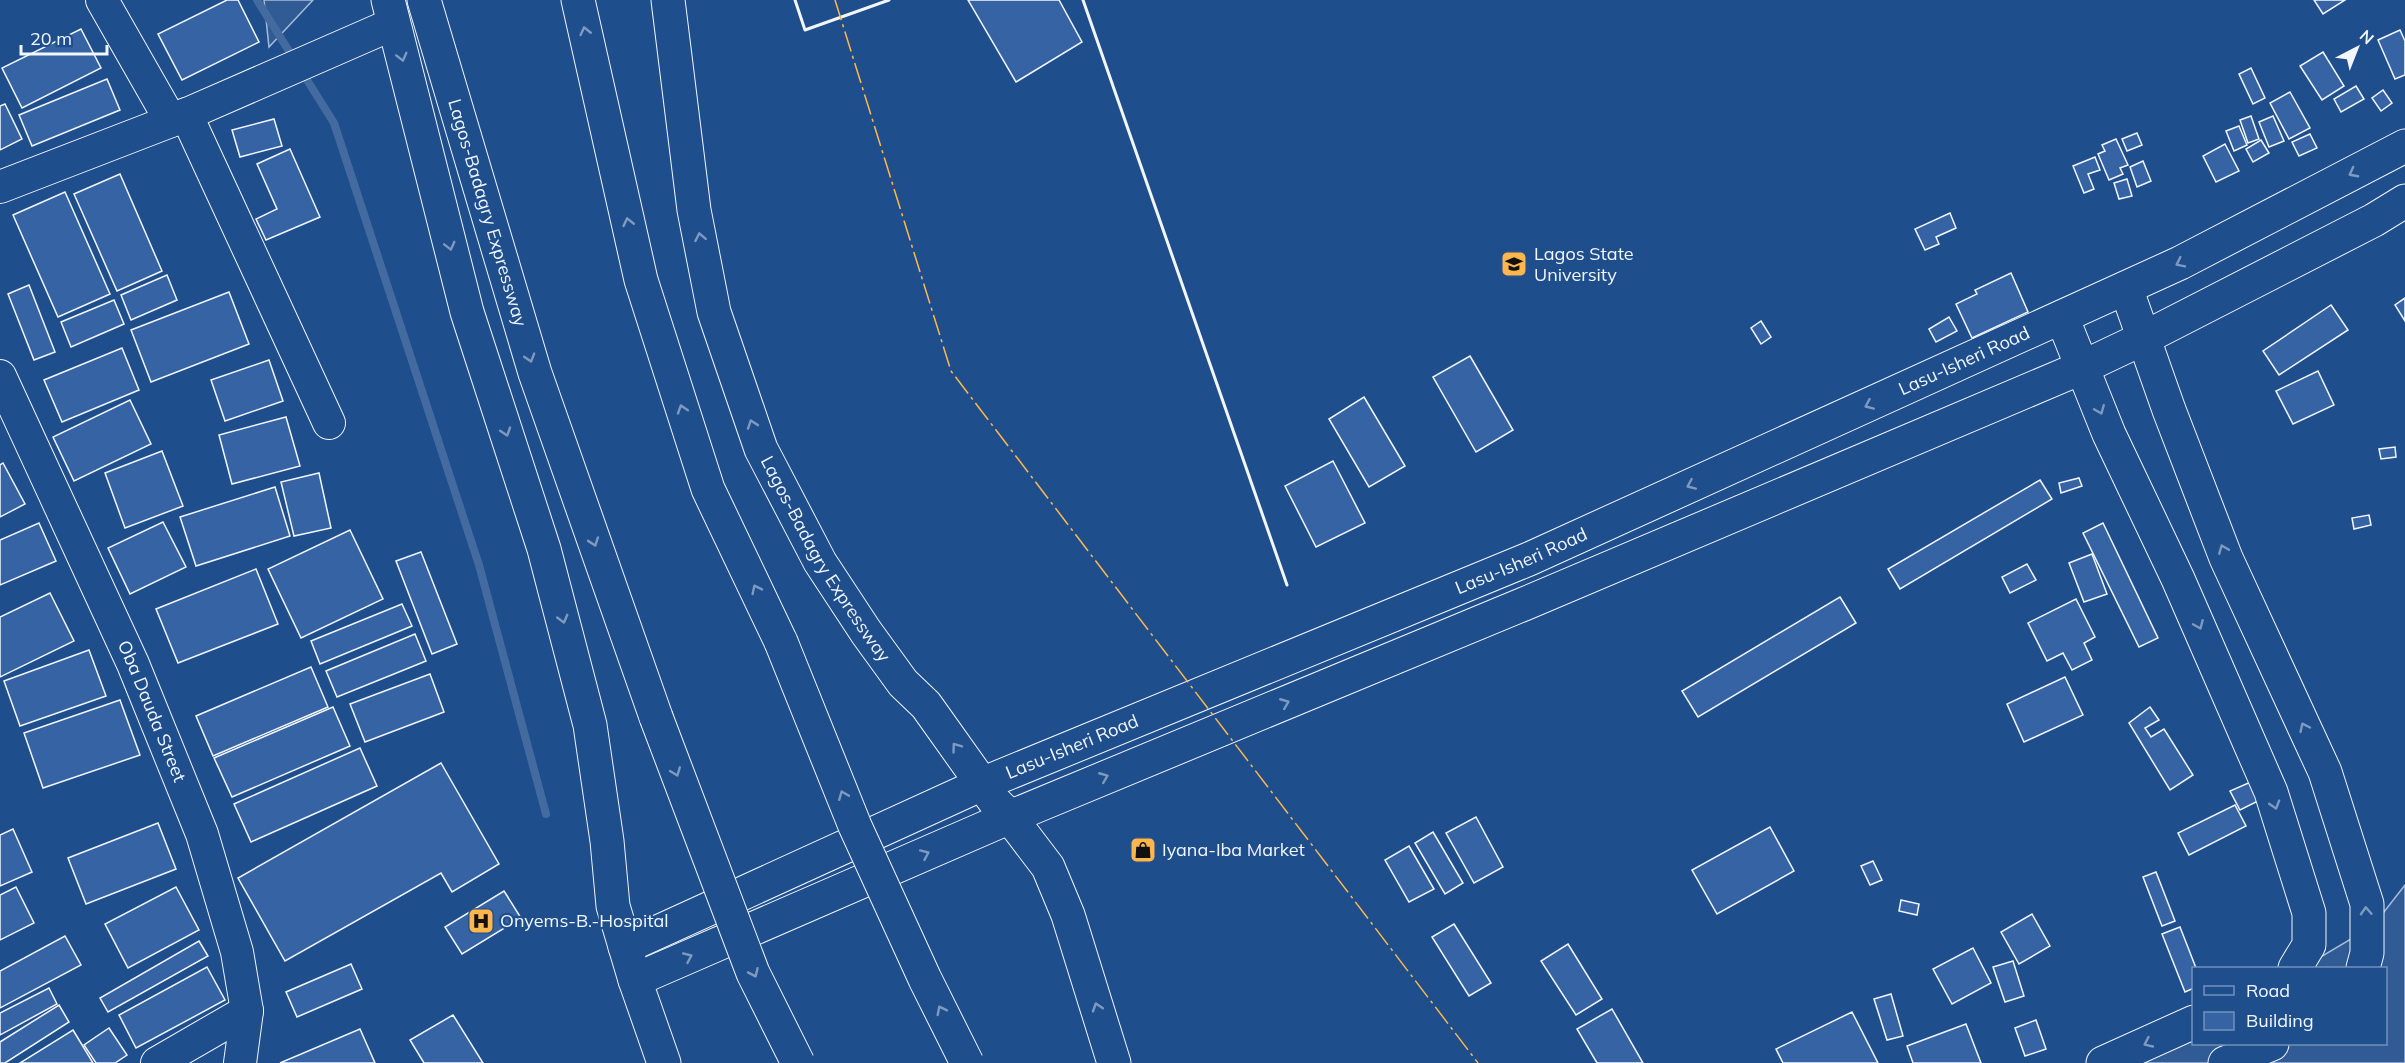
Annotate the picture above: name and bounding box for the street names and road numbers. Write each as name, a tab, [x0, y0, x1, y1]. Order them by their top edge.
street label: Lagos-Badagry Expressway	[443, 96, 533, 329]
street label: Lasu-Isheri Road	[1895, 321, 2033, 400]
street label: Lagos-Badagry Expressway	[756, 452, 896, 667]
street label: Lasu-Isheri Road	[1452, 522, 1591, 599]
street label: Oba Dauda Street	[113, 636, 192, 785]
street label: Lasu-Isheri Road	[1002, 709, 1142, 784]

